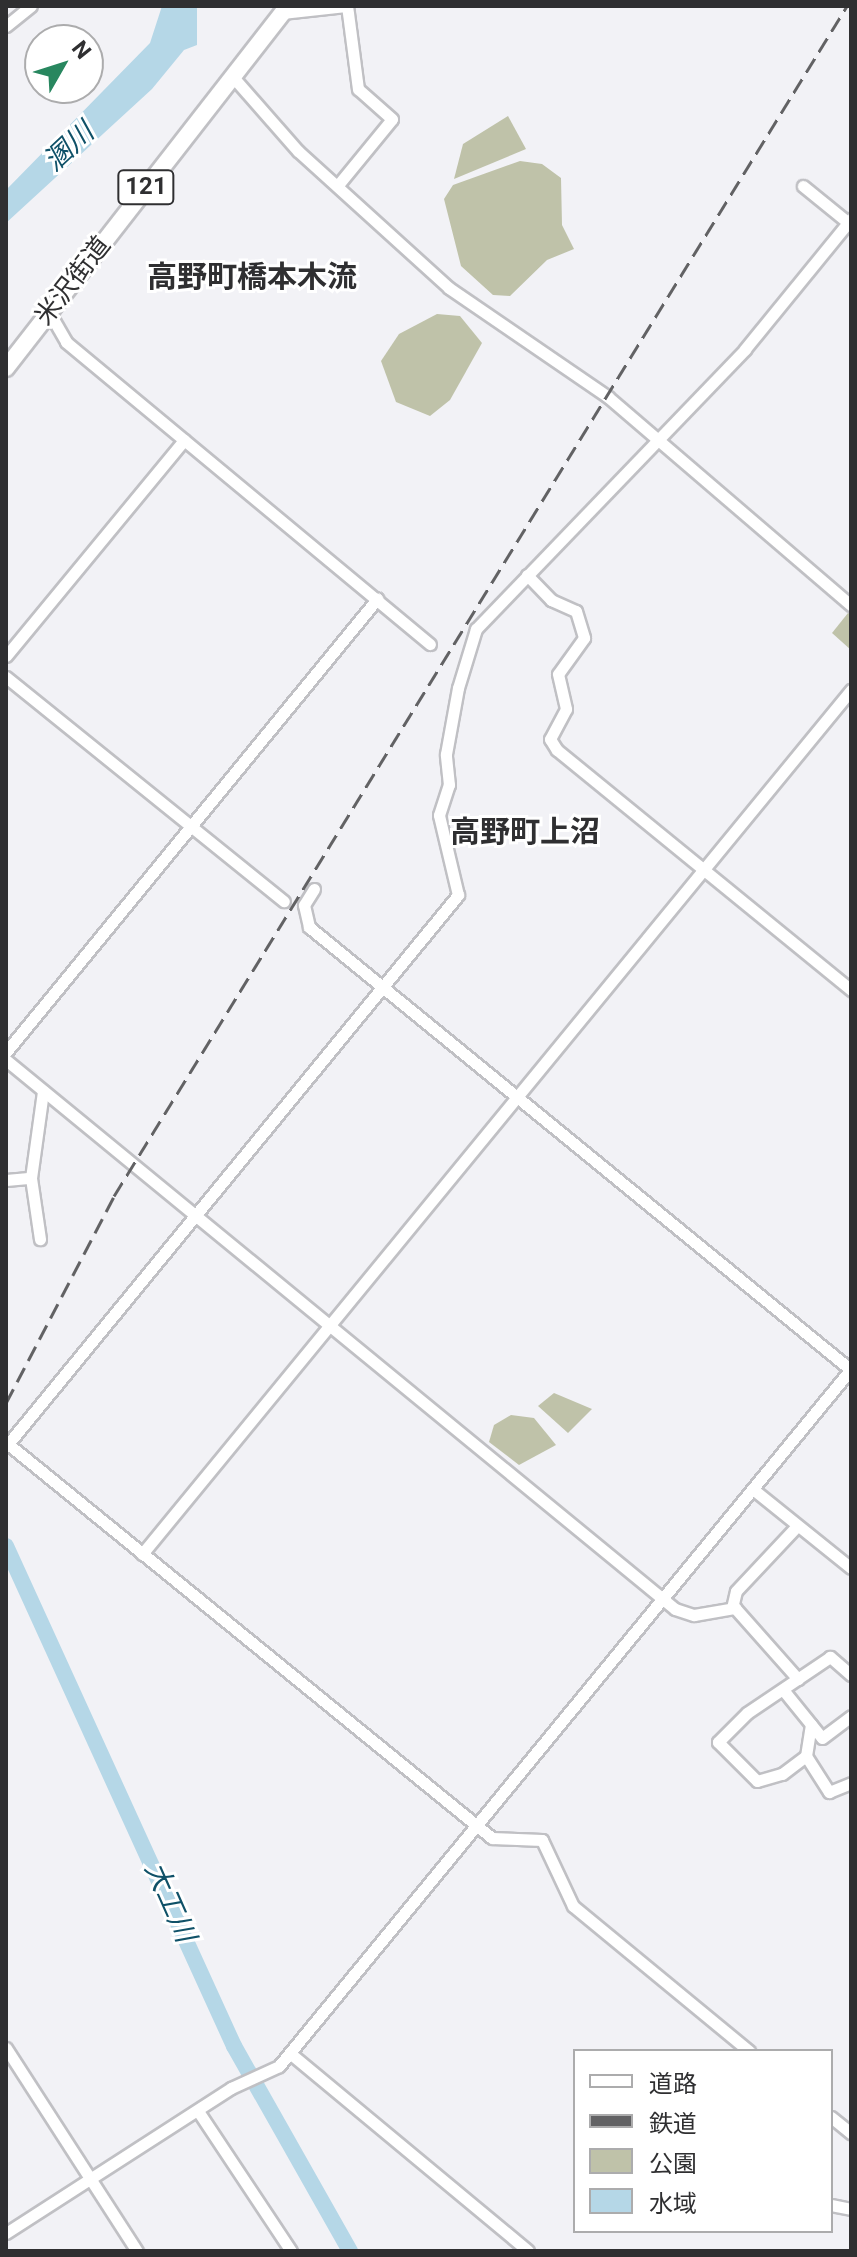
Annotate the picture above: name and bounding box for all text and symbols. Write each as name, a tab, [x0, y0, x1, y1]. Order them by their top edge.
north arrow	[24, 24, 104, 104]
text: N	[67, 36, 96, 64]
water label: 溷川	[37, 116, 101, 178]
road number: 121	[116, 167, 176, 207]
street label: 米沢街道	[29, 230, 117, 332]
district label: 高野町橋本木流	[147, 259, 357, 295]
district label: 高野町上沼	[450, 814, 600, 850]
water label: 大工川	[138, 1857, 202, 1947]
legend	[573, 2049, 833, 2233]
text: 道路	[649, 2070, 697, 2098]
text: 鉄道	[649, 2110, 697, 2138]
text: 公園	[649, 2150, 697, 2178]
text: 水域	[649, 2190, 697, 2218]

